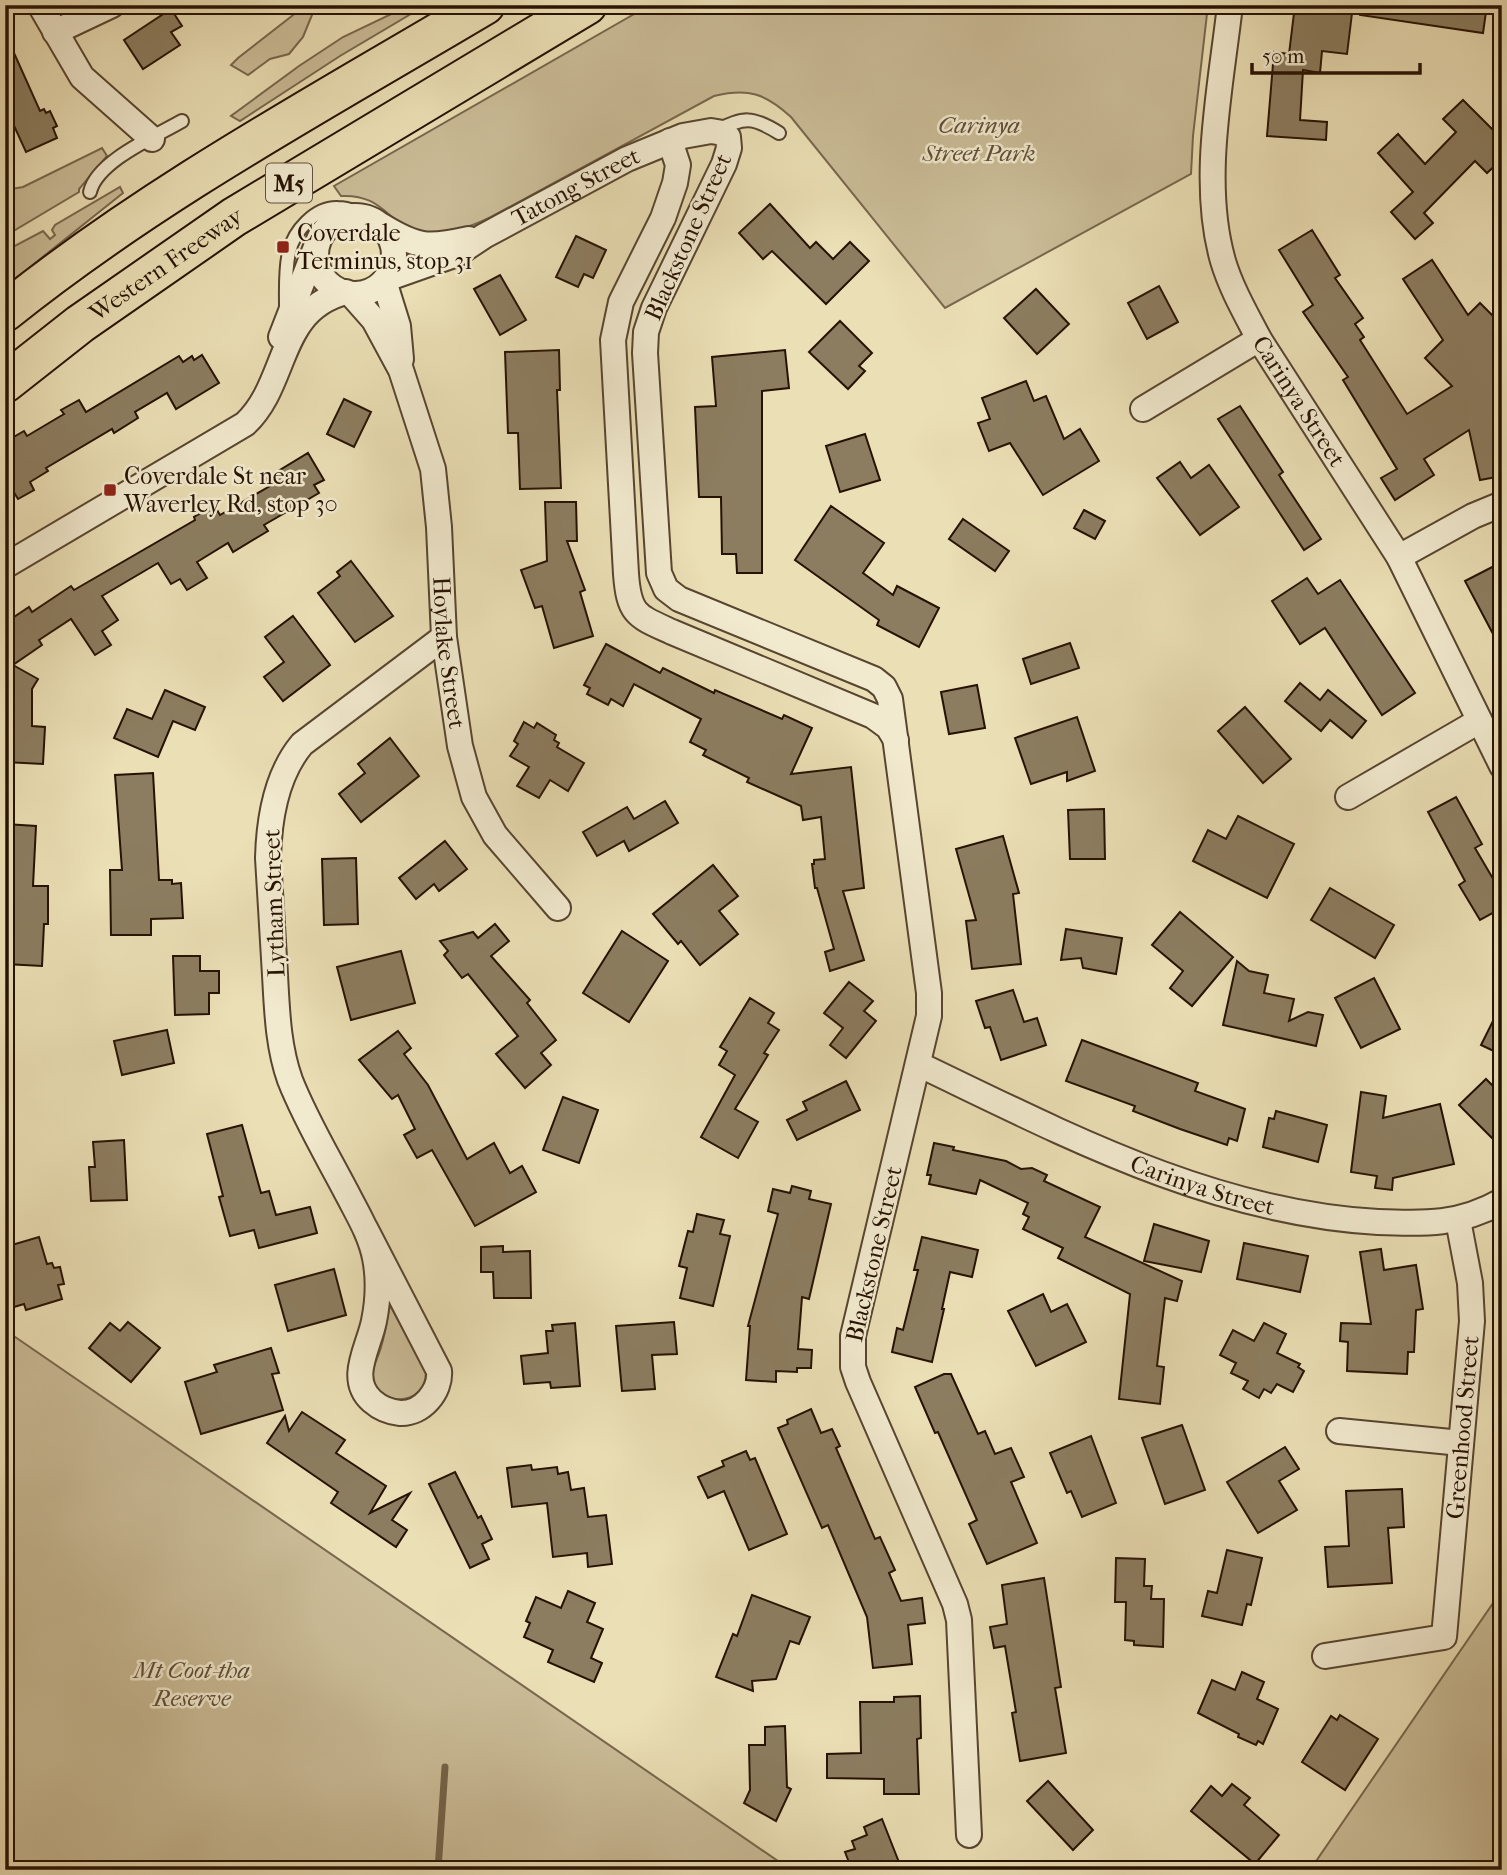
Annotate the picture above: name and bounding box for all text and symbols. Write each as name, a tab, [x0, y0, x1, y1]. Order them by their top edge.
scale bar	[1252, 32, 1420, 76]
text: 50 m	[1262, 44, 1305, 68]
park label: Carinya Street Park	[921, 111, 1036, 167]
street label: Tatong Street	[507, 141, 644, 232]
street label: Blackstone Street	[639, 149, 738, 325]
road number: M5	[266, 164, 312, 202]
street label: Western Freeway	[83, 201, 248, 328]
place label: Coverdale Terminus, stop 31	[297, 219, 473, 275]
marker: Coverdale Terminus, stop 31	[275, 239, 291, 255]
street label: Carinya Street	[1247, 331, 1352, 472]
place label: Coverdale St near Waverley Rd, stop 30	[123, 462, 338, 518]
marker: Coverdale St near Waverley Rd, stop 30	[102, 482, 118, 498]
street label: Hoylake Street	[427, 576, 471, 731]
street label: Lytham Street	[257, 828, 291, 978]
street label: Carinya Street	[1126, 1149, 1278, 1221]
street label: Blackstone Street	[840, 1163, 908, 1345]
street label: Greenhood Street	[1441, 1334, 1485, 1520]
park label: Mt Coot-tha Reserve	[132, 1656, 250, 1712]

